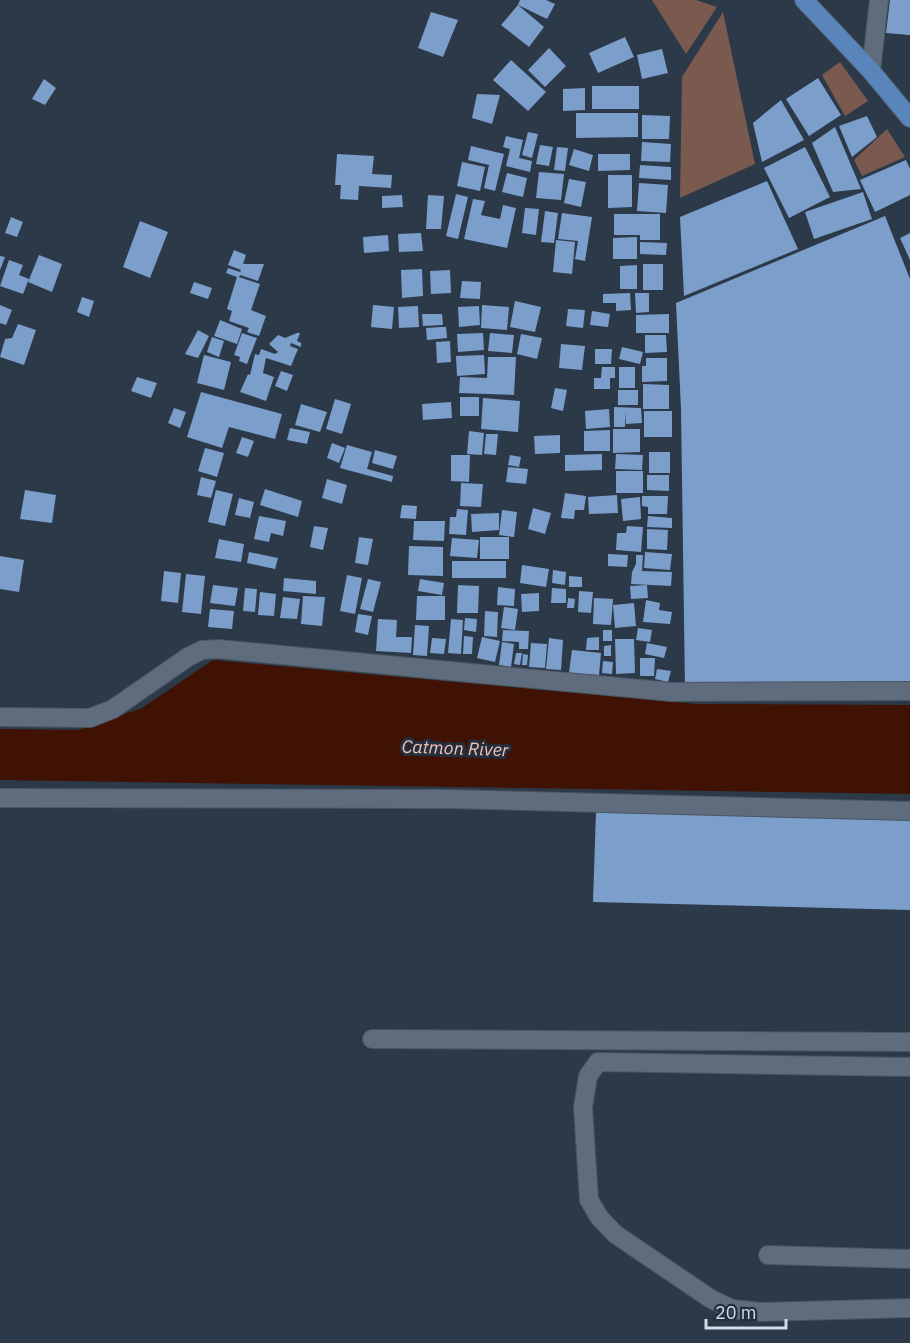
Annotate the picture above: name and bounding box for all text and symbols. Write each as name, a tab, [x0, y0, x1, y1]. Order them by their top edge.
water label: Catmon River	[401, 735, 509, 761]
scale bar	[706, 1292, 786, 1330]
text: 20 m	[715, 1301, 757, 1324]

